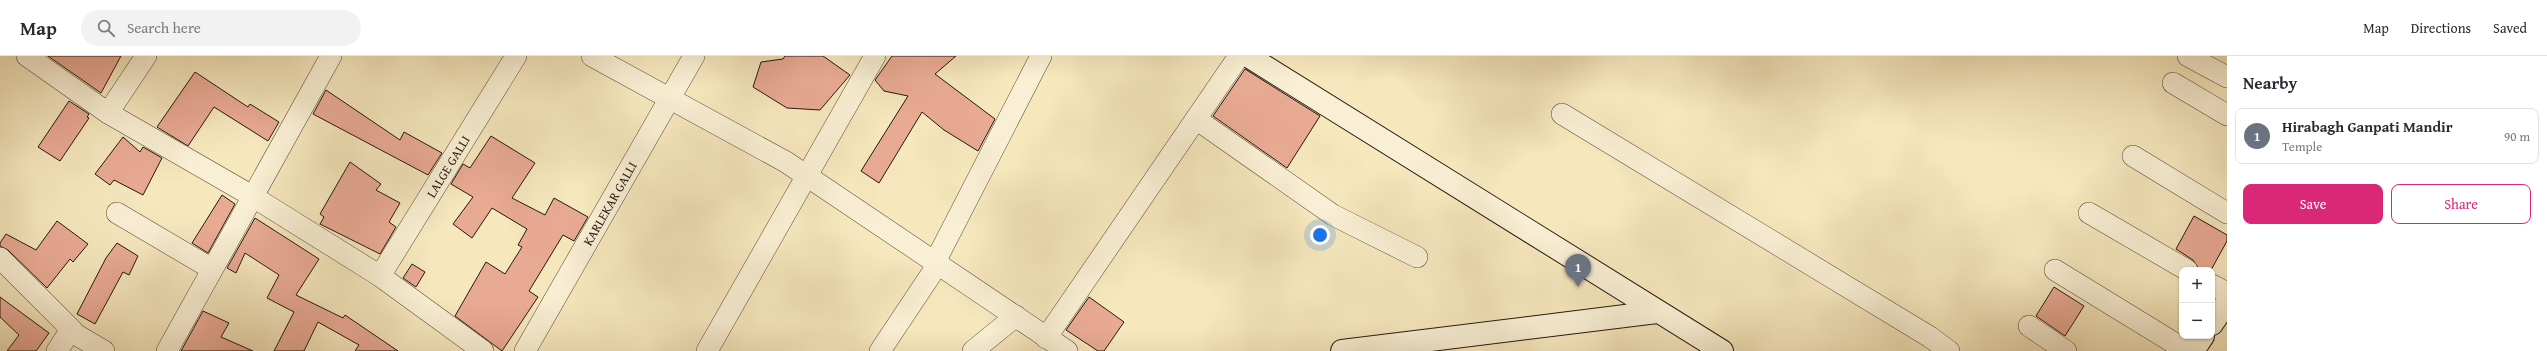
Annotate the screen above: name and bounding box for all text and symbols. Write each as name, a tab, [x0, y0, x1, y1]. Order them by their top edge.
search box	[81, 10, 361, 46]
text: Map	[20, 14, 57, 42]
icon: search	[95, 17, 117, 39]
text: Search here	[127, 17, 201, 38]
text: Map	[2363, 18, 2389, 38]
text: Directions	[2411, 18, 2471, 38]
text: Saved	[2493, 18, 2527, 38]
text: Nearby	[2243, 70, 2297, 95]
text: Hirabagh Ganpati Mandir	[2282, 116, 2453, 137]
text: 1	[2254, 127, 2260, 146]
text: 90 m	[2504, 127, 2530, 146]
street label: LALGE GALLI	[422, 132, 475, 201]
text: Temple	[2282, 137, 2322, 156]
street label: KARLEKAR GALLI	[578, 158, 642, 249]
button: Save	[2243, 184, 2383, 224]
button: Share	[2391, 184, 2531, 224]
your location	[1310, 225, 1330, 245]
pin: 1	[1565, 254, 1591, 287]
map controls	[2179, 267, 2215, 339]
button: +	[2179, 267, 2215, 303]
button: −	[2179, 303, 2215, 339]

